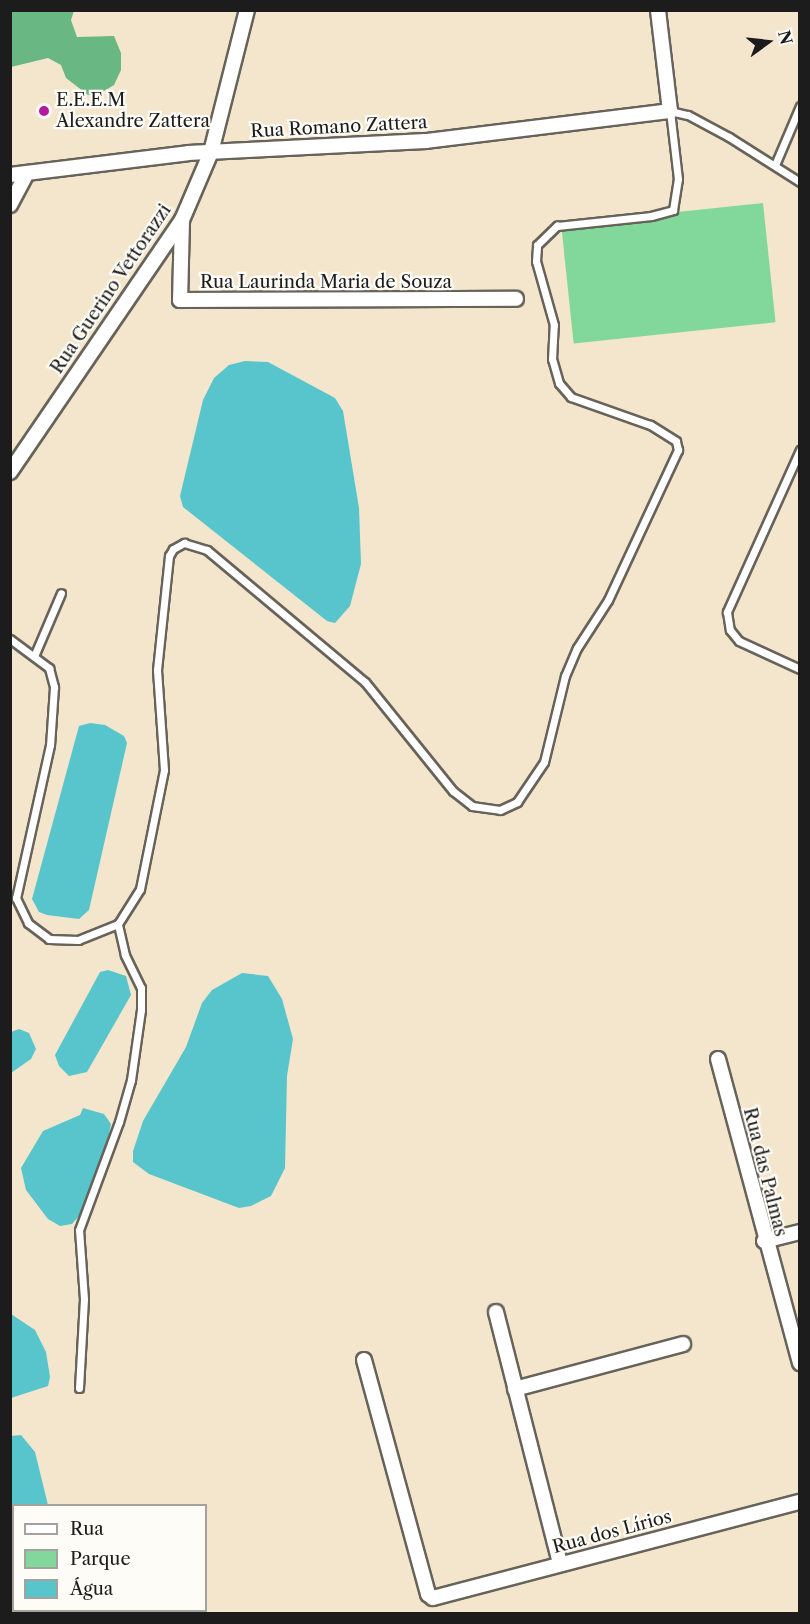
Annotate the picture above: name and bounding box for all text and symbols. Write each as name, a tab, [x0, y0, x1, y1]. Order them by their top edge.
north arrow	[738, 12, 798, 72]
text: N	[774, 28, 797, 47]
place label: E.E.E.M Alexandre Zattera	[56, 90, 210, 132]
marker: E.E.E.M Alexandre Zattera	[37, 104, 51, 118]
street label: Rua Romano Zattera	[250, 112, 428, 142]
street label: Rua Guerino Vettorazzi	[46, 200, 176, 378]
street label: Rua Laurinda Maria de Souza	[200, 271, 452, 293]
street label: Rua das Palmas	[739, 1105, 791, 1239]
legend	[12, 1504, 207, 1612]
street label: Rua dos Lírios	[550, 1506, 674, 1558]
text: Rua	[70, 1518, 104, 1540]
text: Parque	[70, 1548, 131, 1570]
text: Água	[70, 1578, 113, 1600]

